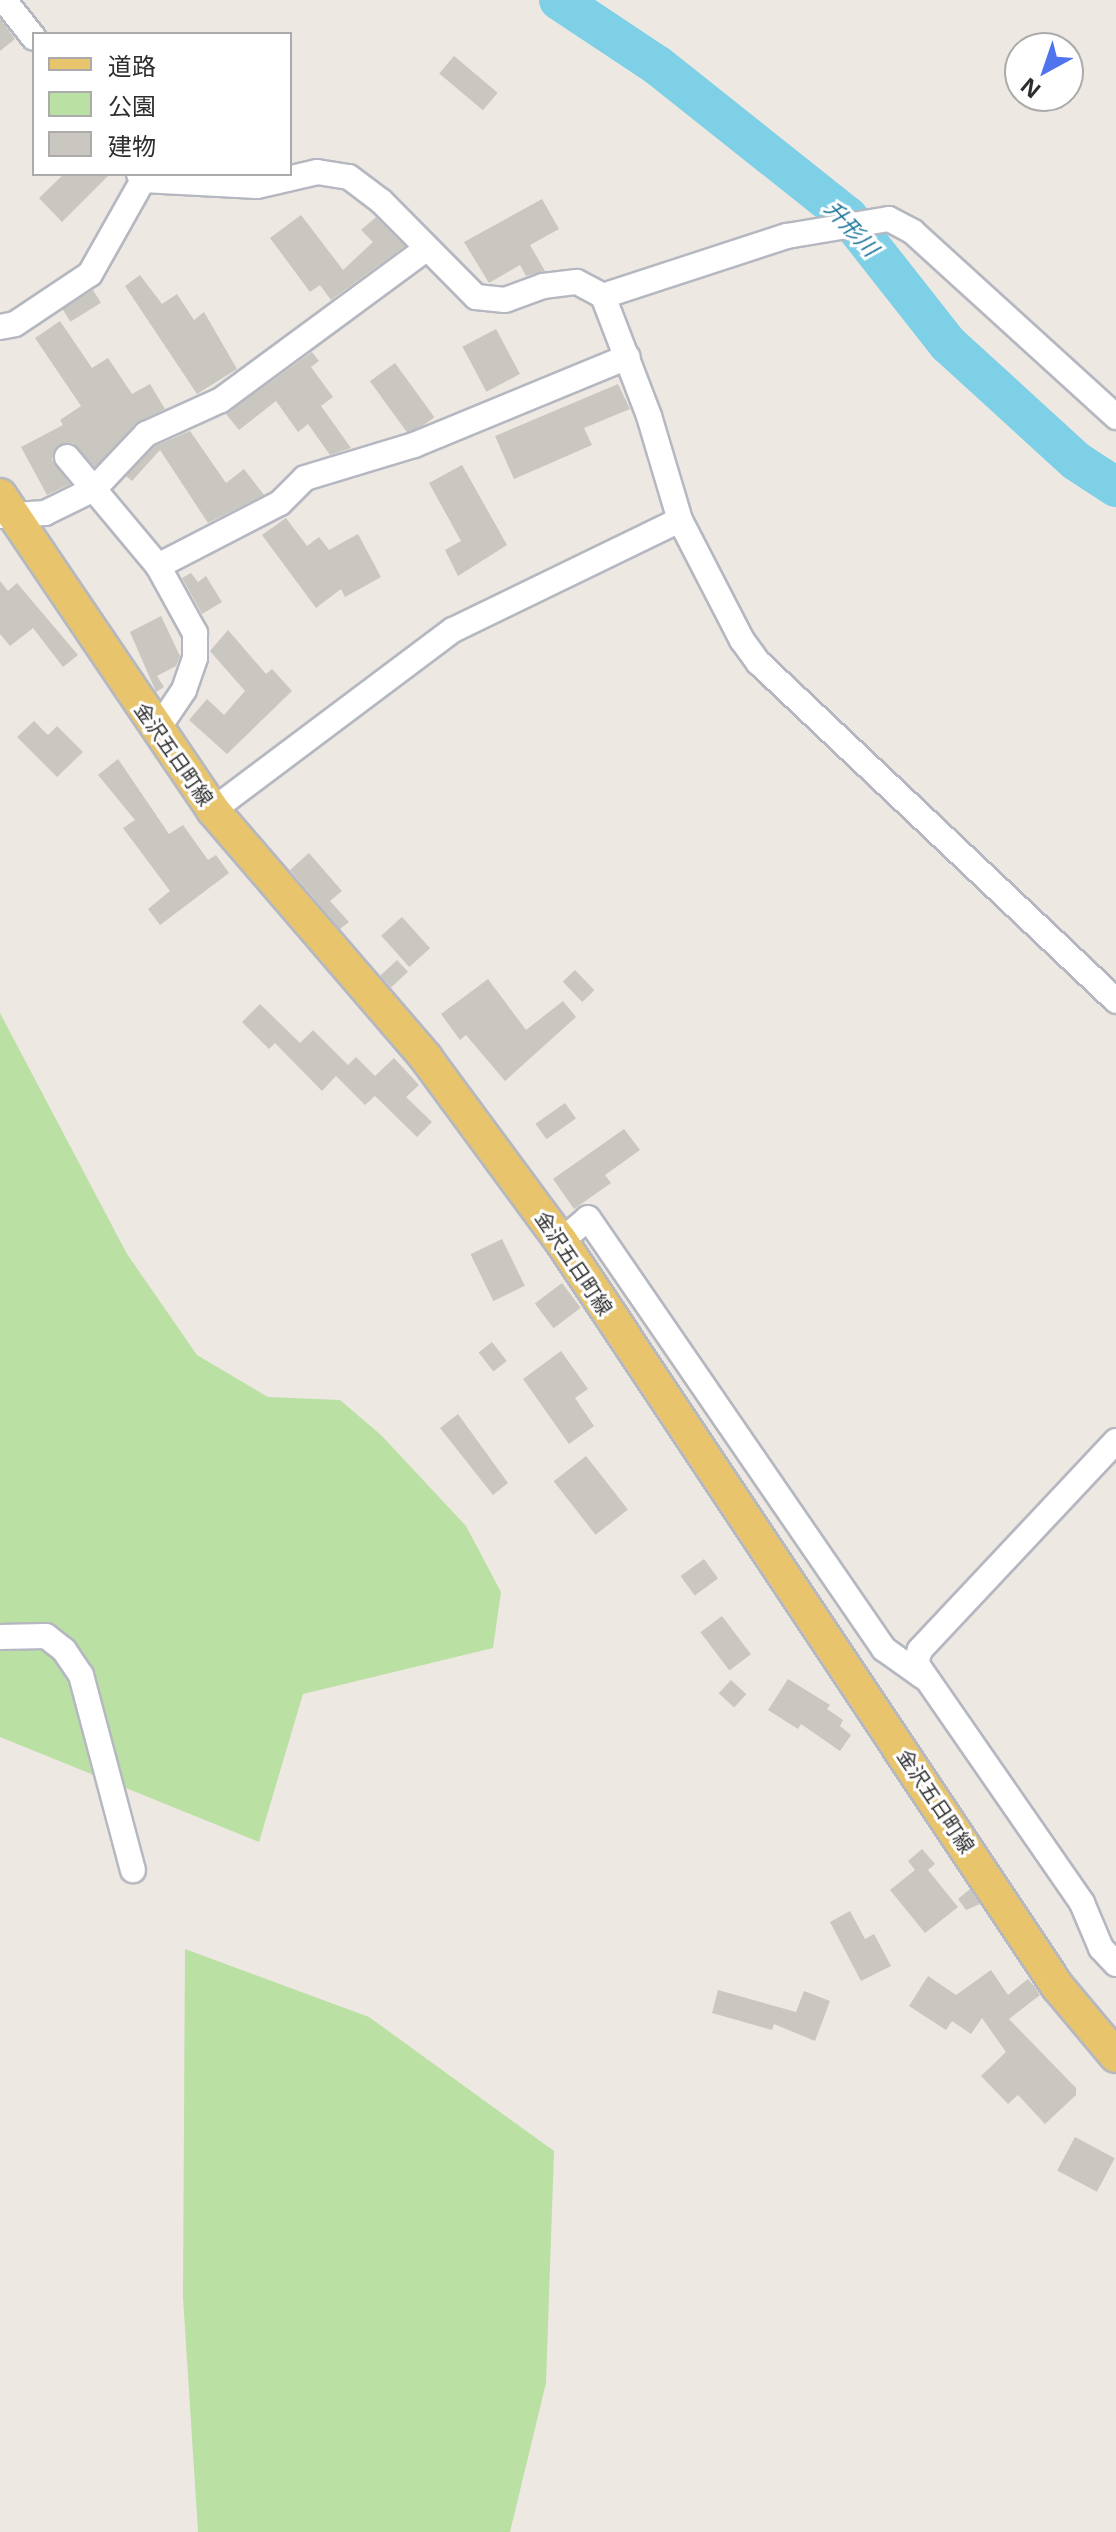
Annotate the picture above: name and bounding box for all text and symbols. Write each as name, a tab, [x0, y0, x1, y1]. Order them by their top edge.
legend	[32, 32, 292, 176]
north arrow	[1004, 32, 1084, 112]
text: 道路	[108, 49, 156, 82]
text: N	[1013, 72, 1046, 106]
text: 公園	[108, 89, 156, 122]
text: 建物	[108, 129, 156, 162]
water label: 升形川	[820, 195, 884, 261]
street label: 金沢五日町線	[130, 698, 218, 810]
street label: 金沢五日町線	[531, 1207, 617, 1319]
street label: 金沢五日町線	[893, 1745, 979, 1857]

